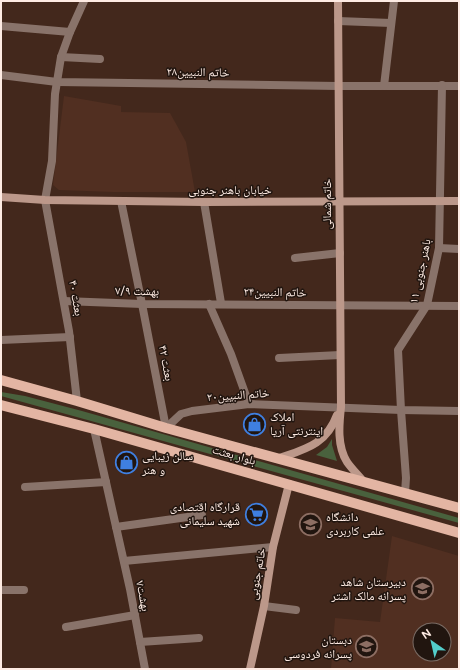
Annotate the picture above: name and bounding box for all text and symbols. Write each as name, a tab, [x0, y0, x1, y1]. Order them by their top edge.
street label: خاتم النبیین۲۸	[166, 64, 230, 81]
street label: خاتم شمالی	[320, 178, 335, 229]
street label: خیابان باهنر جنوبی	[188, 183, 272, 197]
street label: باهنر جنوبی ۱۱	[406, 237, 434, 305]
street label: بعثت ۴۰	[66, 279, 86, 317]
street label: بهشت ۷/۹	[115, 284, 159, 299]
street label: خاتم النبیین۲۴	[243, 284, 307, 301]
street label: بعثت ۴۲	[155, 344, 176, 382]
street label: خاتم النبیین۲۰	[206, 386, 270, 405]
place label: املاک اینترنتی آریا	[270, 410, 323, 438]
shop icon: املاک اینترنتی آریا	[242, 411, 268, 437]
street label: بلوار بعثت	[210, 442, 257, 468]
place label: سالن زیبایی و هنر	[141, 449, 193, 477]
shop icon: سالن زیبایی و هنر	[113, 450, 139, 476]
place label: قرارگاه اقتصادی شهید سلیمانی	[170, 500, 240, 528]
supermarket icon: قرارگاه اقتصادی شهید سلیمانی	[243, 501, 269, 527]
place label: دانشگاه علمی کاربردی	[326, 510, 384, 538]
school or university icon: دانشگاه علمی کاربردی	[297, 511, 323, 537]
street label: خاتم جنوبی	[246, 547, 269, 601]
place label: دبیرستان شاهد پسرانه مالک اشتر	[330, 575, 406, 603]
school or university icon: دبیرستان شاهد پسرانه مالک اشتر	[409, 576, 435, 602]
street label: بهشت۷	[133, 579, 153, 613]
north arrow	[412, 622, 452, 662]
text: N	[420, 626, 434, 642]
place label: دبستان پسرانه فردوسی	[284, 633, 352, 661]
school or university icon: دبستان پسرانه فردوسی	[354, 634, 380, 660]

